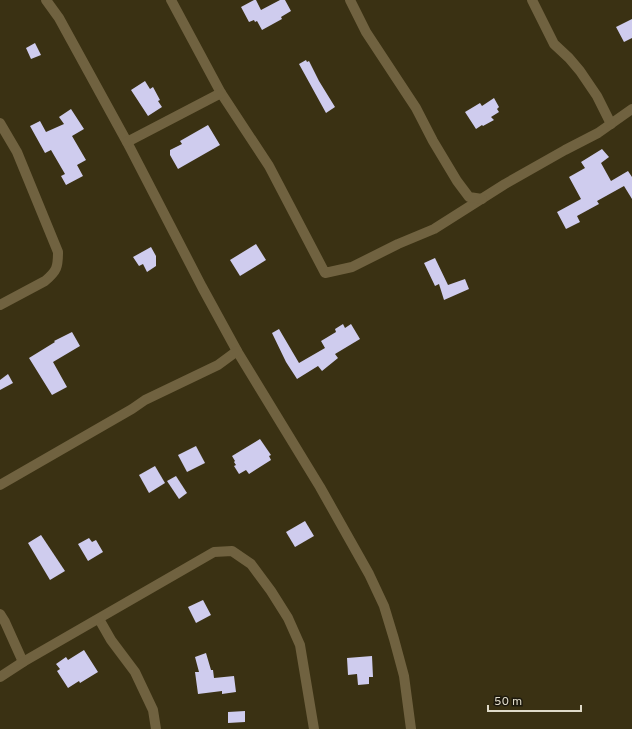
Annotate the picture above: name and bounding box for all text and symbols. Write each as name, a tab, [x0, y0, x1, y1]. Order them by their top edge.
scale bar	[488, 687, 581, 713]
text: 50 m	[494, 694, 522, 710]

